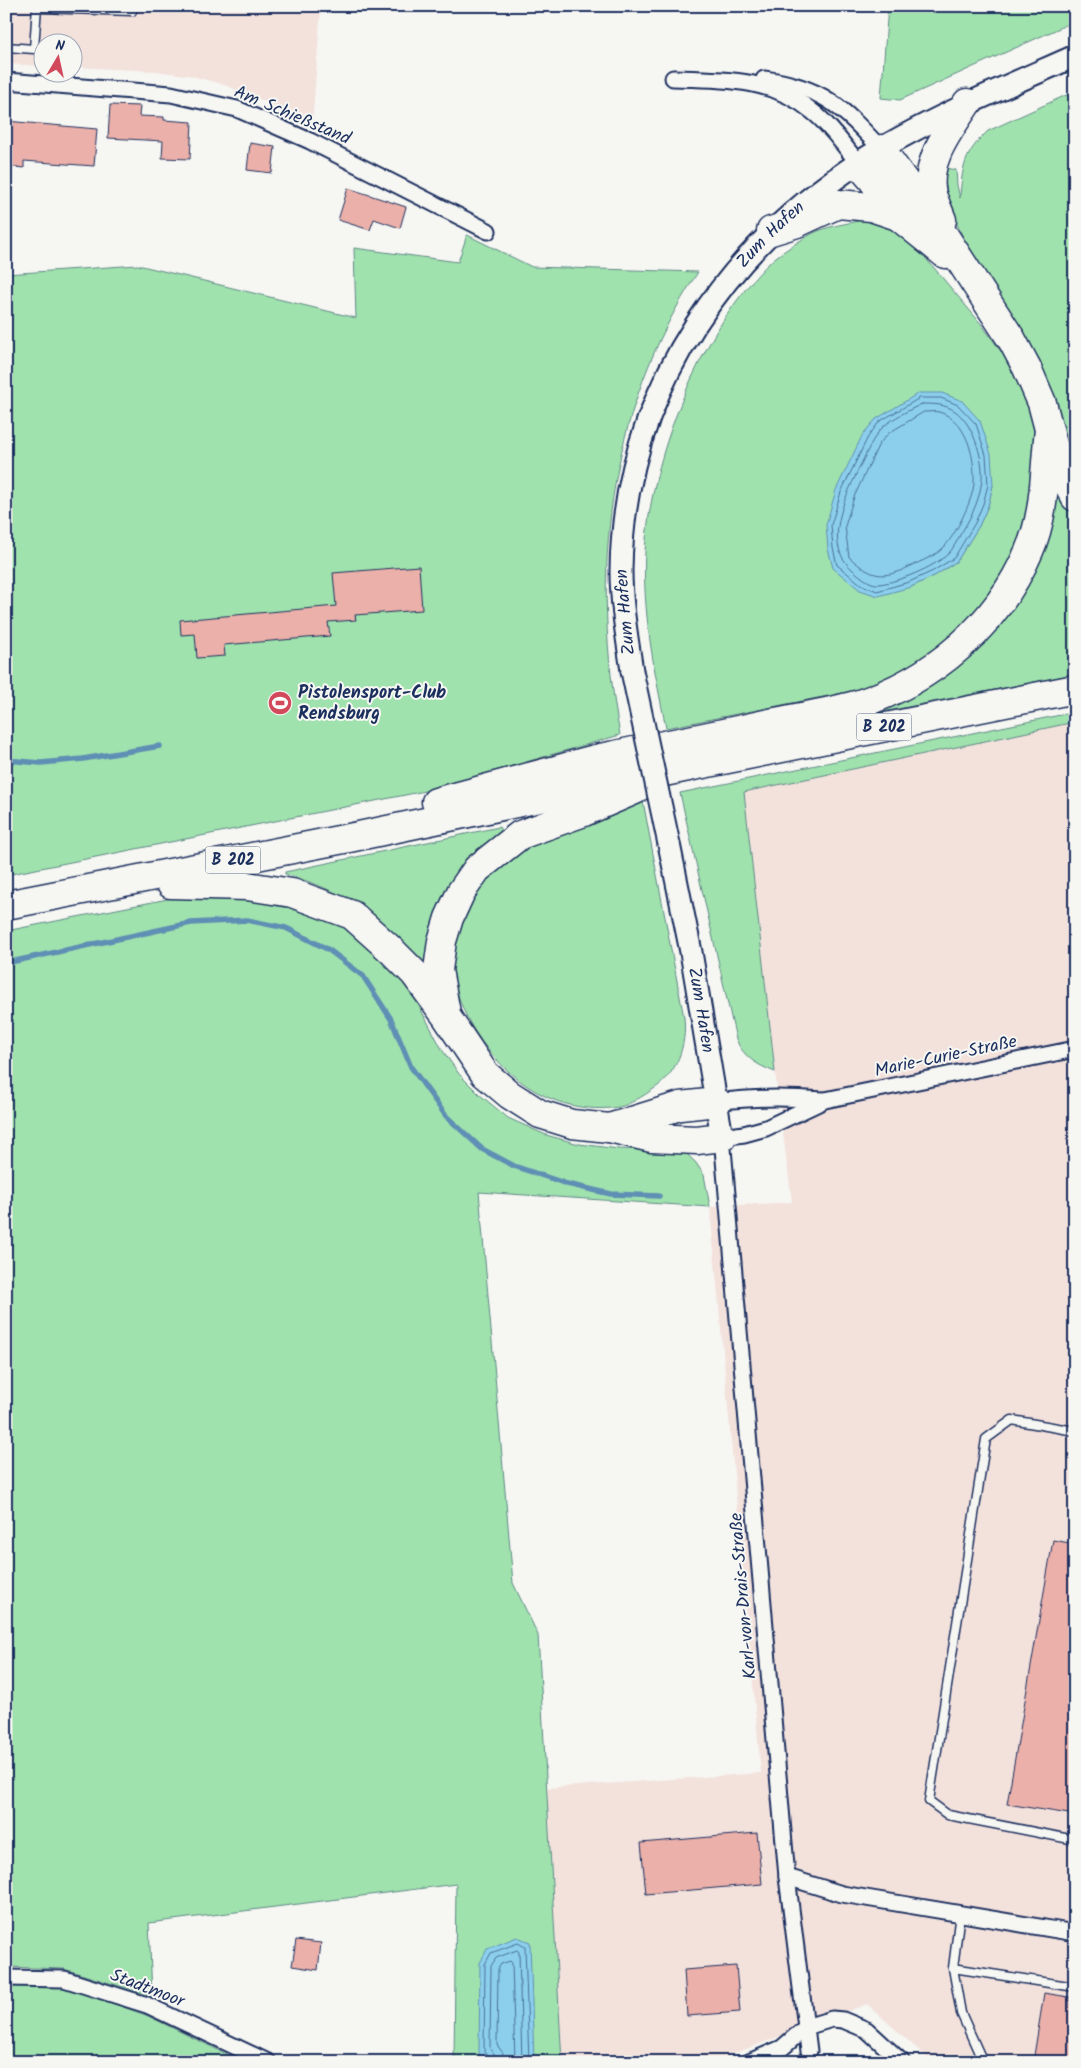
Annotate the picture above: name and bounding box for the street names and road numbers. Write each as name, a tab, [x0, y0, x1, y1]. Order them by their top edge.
street label: Am Schießstand	[229, 78, 356, 154]
street label: Zum Hafen	[729, 194, 811, 275]
street label: Zum Hafen	[608, 568, 644, 656]
road number: B 202	[856, 714, 912, 740]
road number: B 202	[206, 846, 260, 874]
street label: Zum Hafen	[679, 965, 722, 1055]
street label: Marie-Curie-Straße	[872, 1028, 1020, 1086]
street label: Karl-von-Drais-Straße	[722, 1512, 766, 1680]
street label: Stadtmoor	[106, 1962, 189, 2017]

